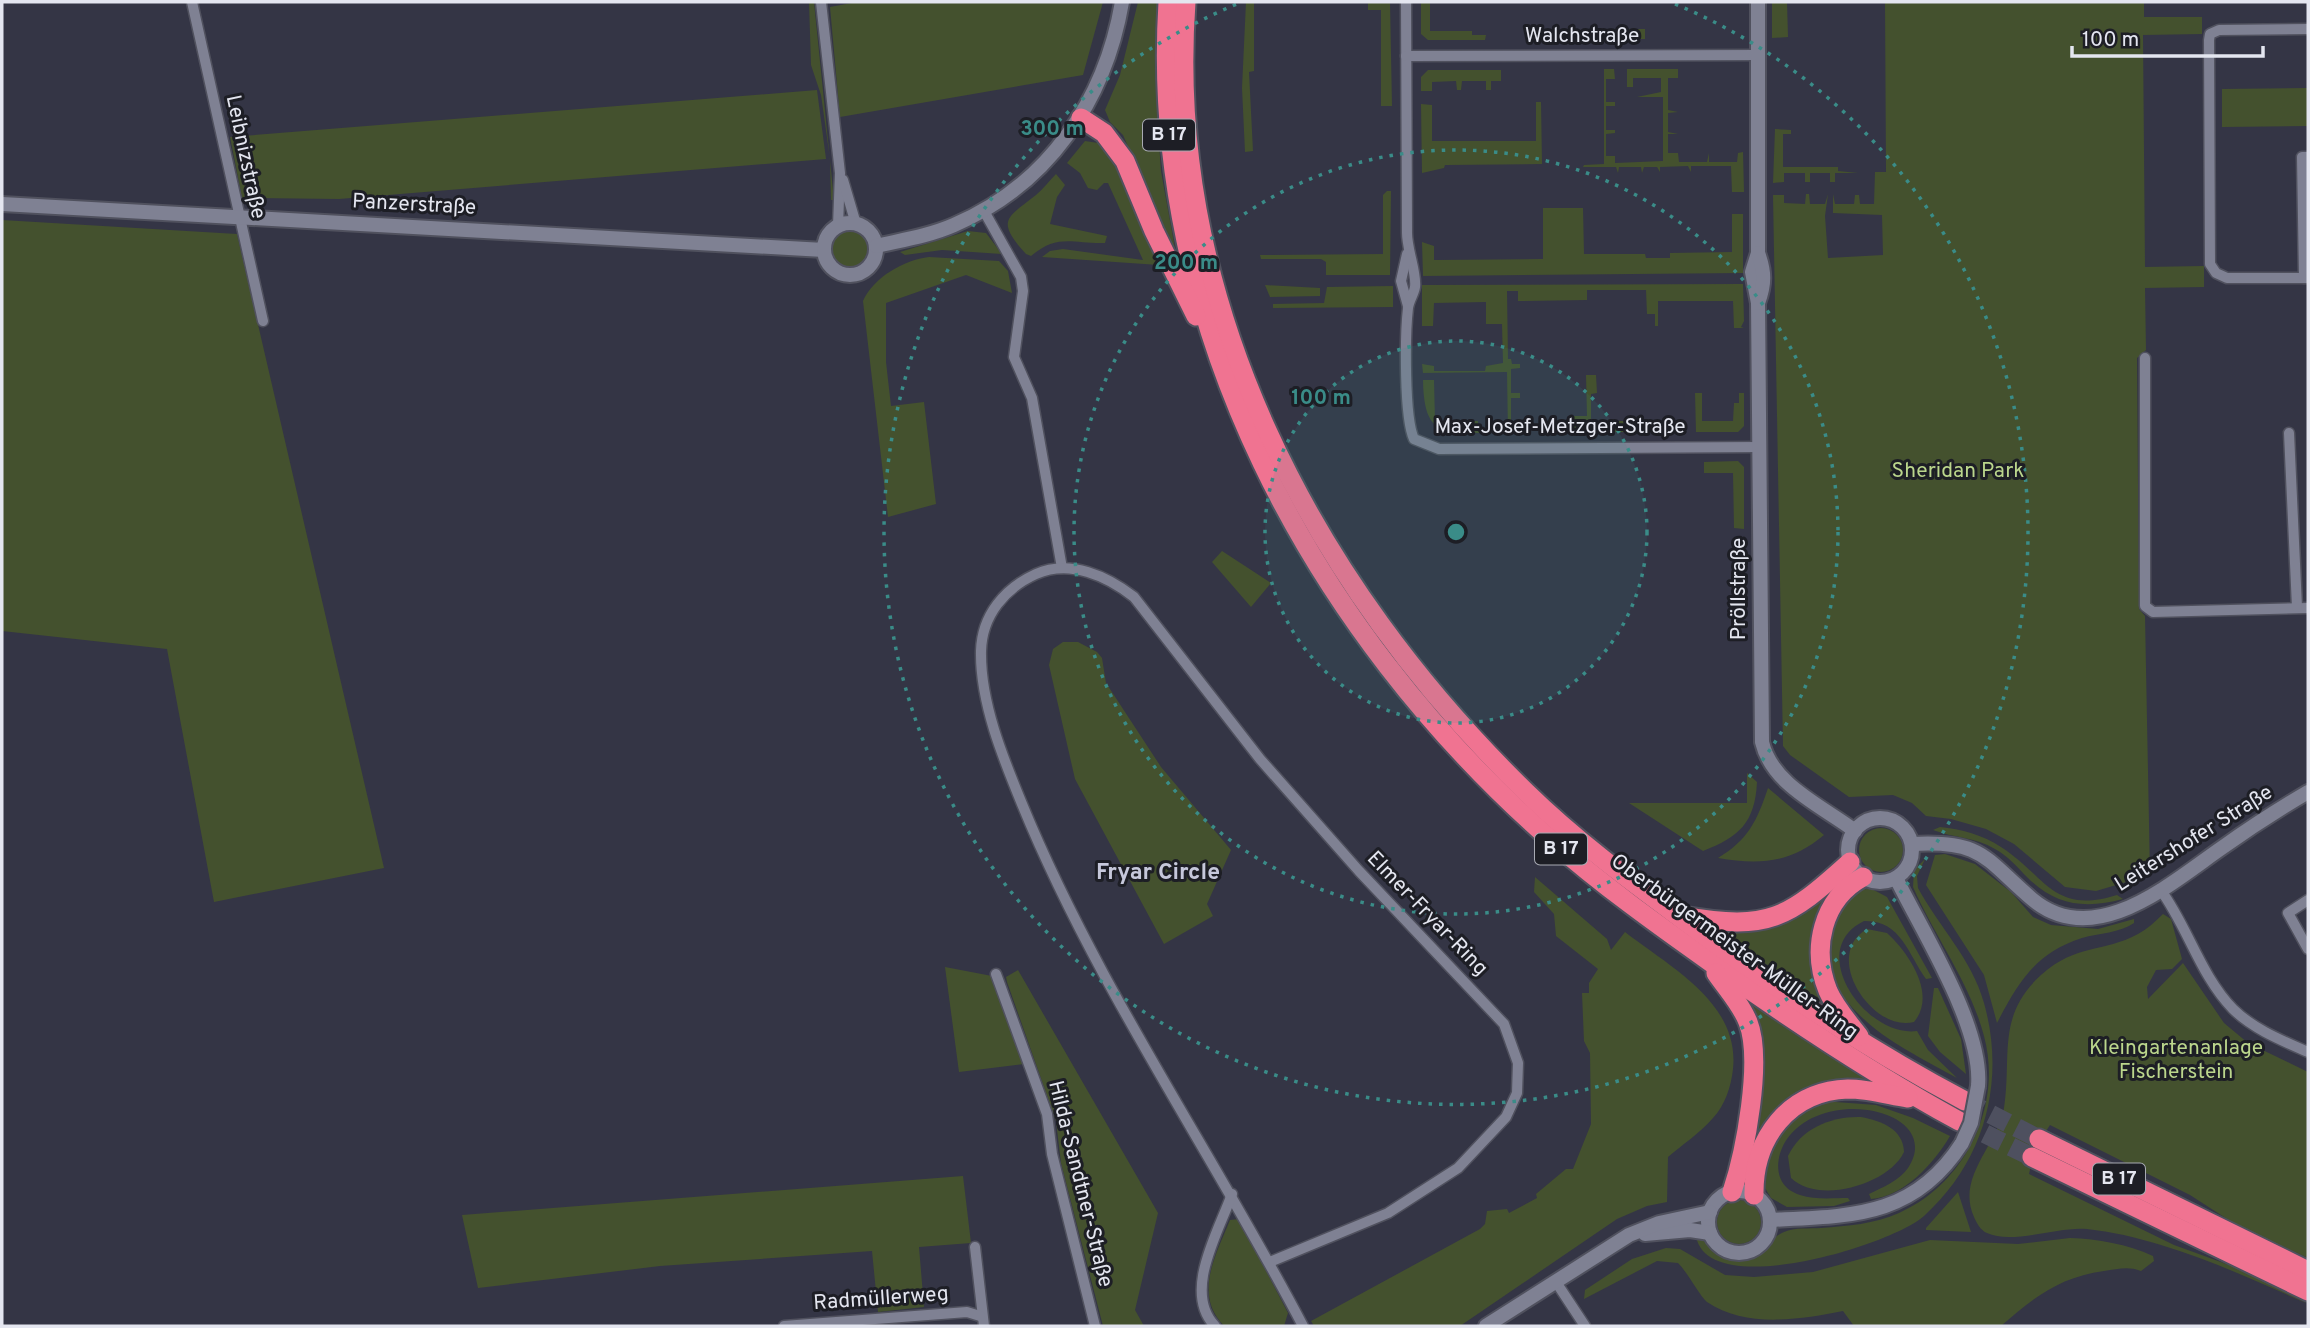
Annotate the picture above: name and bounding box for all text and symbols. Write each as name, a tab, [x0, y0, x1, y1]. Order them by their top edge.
scale bar	[2072, 14, 2263, 58]
street label: Walchstraße	[1525, 23, 1639, 50]
text: 100 m	[2082, 27, 2139, 54]
street label: Leibnizstraße	[219, 93, 271, 221]
text: 300 m	[1020, 116, 1084, 143]
road number: B 17	[1143, 119, 1195, 150]
street label: Panzerstraße	[351, 188, 477, 222]
text: 200 m	[1154, 250, 1218, 277]
text: 100 m	[1291, 385, 1351, 412]
street label: Max-Josef-Metzger-Straße	[1434, 414, 1686, 441]
park label: Sheridan Park	[1892, 458, 2024, 485]
centre of rings	[1444, 520, 1468, 544]
street label: Pröllstraße	[1726, 538, 1753, 640]
street label: Leitershofer Straße	[2110, 780, 2278, 898]
road number: B 17	[1535, 834, 1587, 864]
street label: Elmer-Fryar-Ring	[1361, 846, 1493, 982]
street label: Oberbürgermeister-Müller-Ring	[1605, 848, 1863, 1046]
district label: Fryar Circle	[1096, 859, 1220, 888]
park label: Kleingartenanlage Fischerstein	[2089, 1035, 2263, 1086]
street label: Hilda-Sandtner-Straße	[1041, 1078, 1119, 1290]
road number: B 17	[2093, 1163, 2145, 1194]
street label: Radmüllerweg	[812, 1281, 950, 1317]

